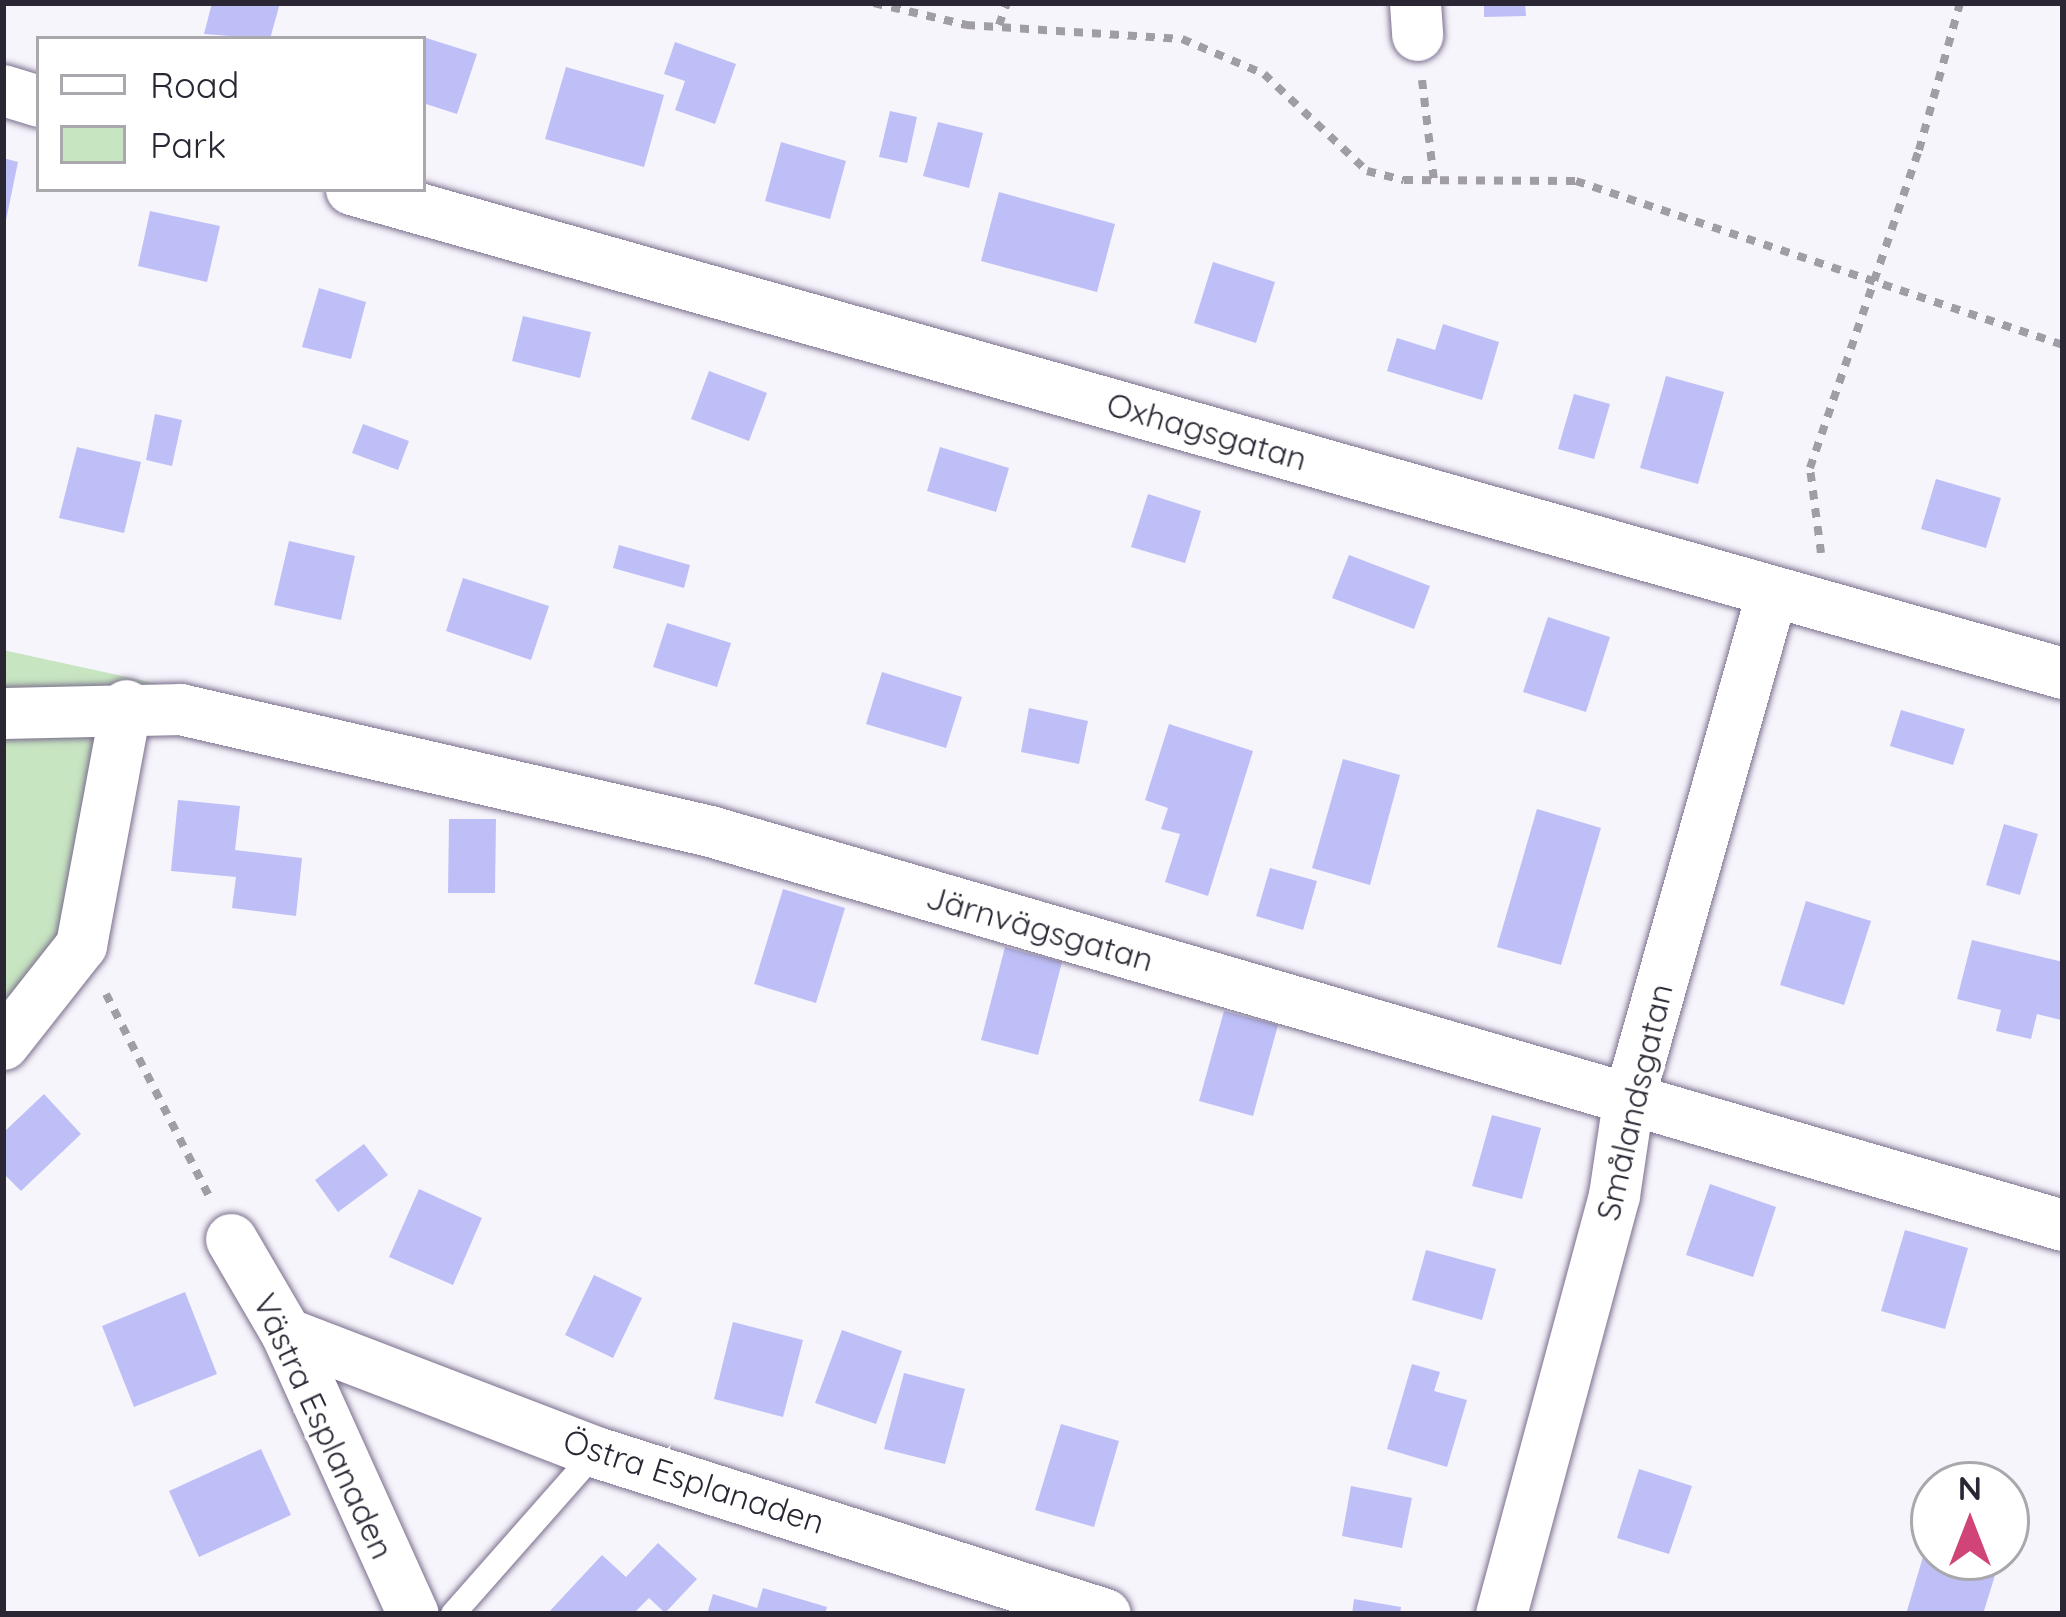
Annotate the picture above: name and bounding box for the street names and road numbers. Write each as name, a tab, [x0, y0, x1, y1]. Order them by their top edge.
street label: Oxhagsgatan	[1102, 384, 1312, 478]
street label: Järnvägsgatan	[922, 877, 1158, 979]
street label: Smålandsgatan	[1588, 980, 1680, 1224]
street label: Västra Esplanaden	[245, 1287, 403, 1565]
street label: Östra Esplanaden	[559, 1420, 829, 1542]

